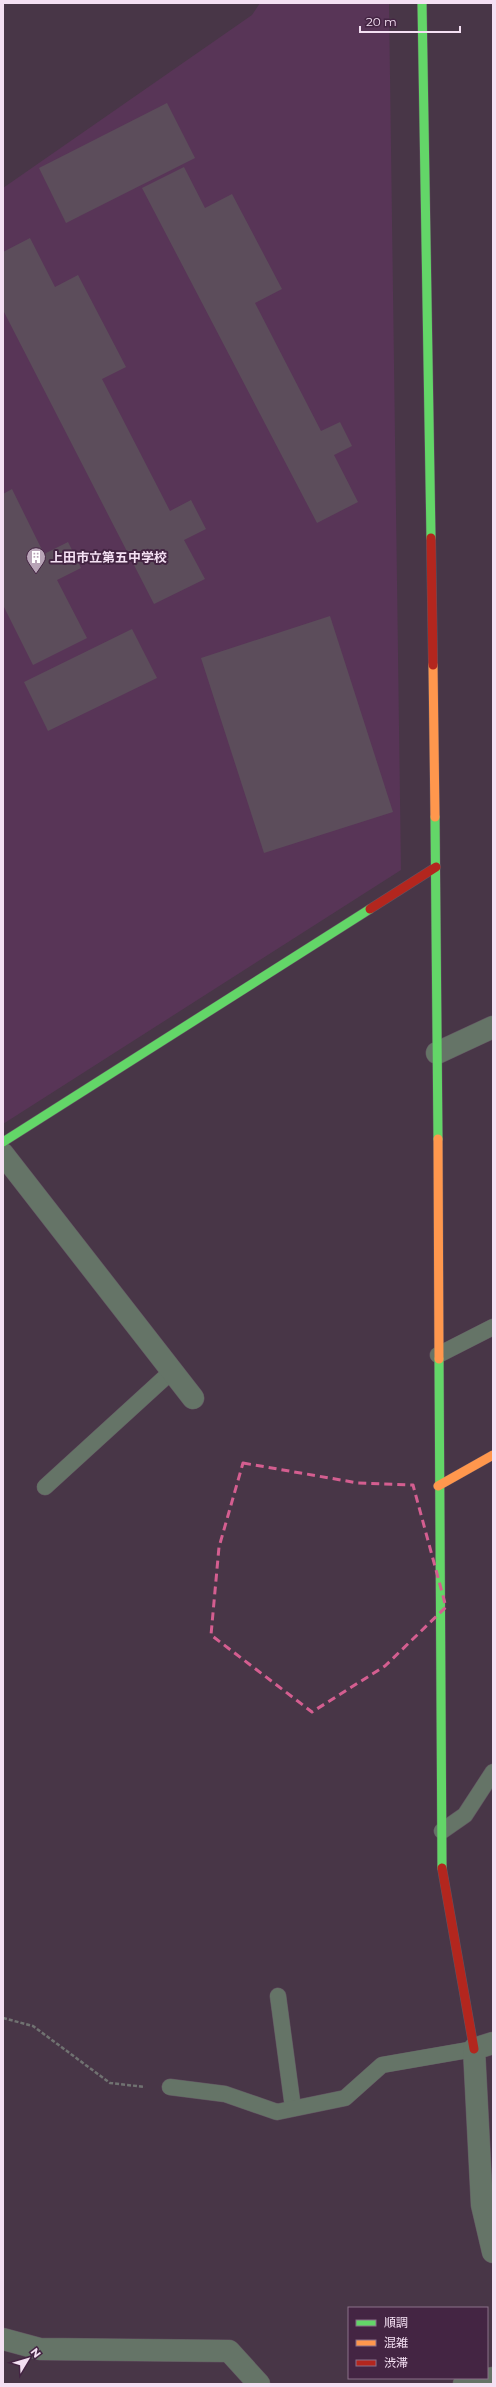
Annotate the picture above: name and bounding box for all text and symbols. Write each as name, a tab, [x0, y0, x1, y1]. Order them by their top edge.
scale bar	[360, 8, 460, 34]
text: 20 m	[366, 14, 397, 29]
building icon: 上田市立第五中学校	[25, 546, 47, 574]
place label: 上田市立第五中学校	[50, 549, 167, 565]
legend	[348, 2307, 488, 2379]
text: 順調	[384, 2315, 408, 2330]
text: 混雑	[384, 2335, 408, 2350]
north arrow	[8, 2339, 48, 2379]
text: N	[28, 2345, 44, 2361]
text: 渋滞	[384, 2355, 408, 2370]

